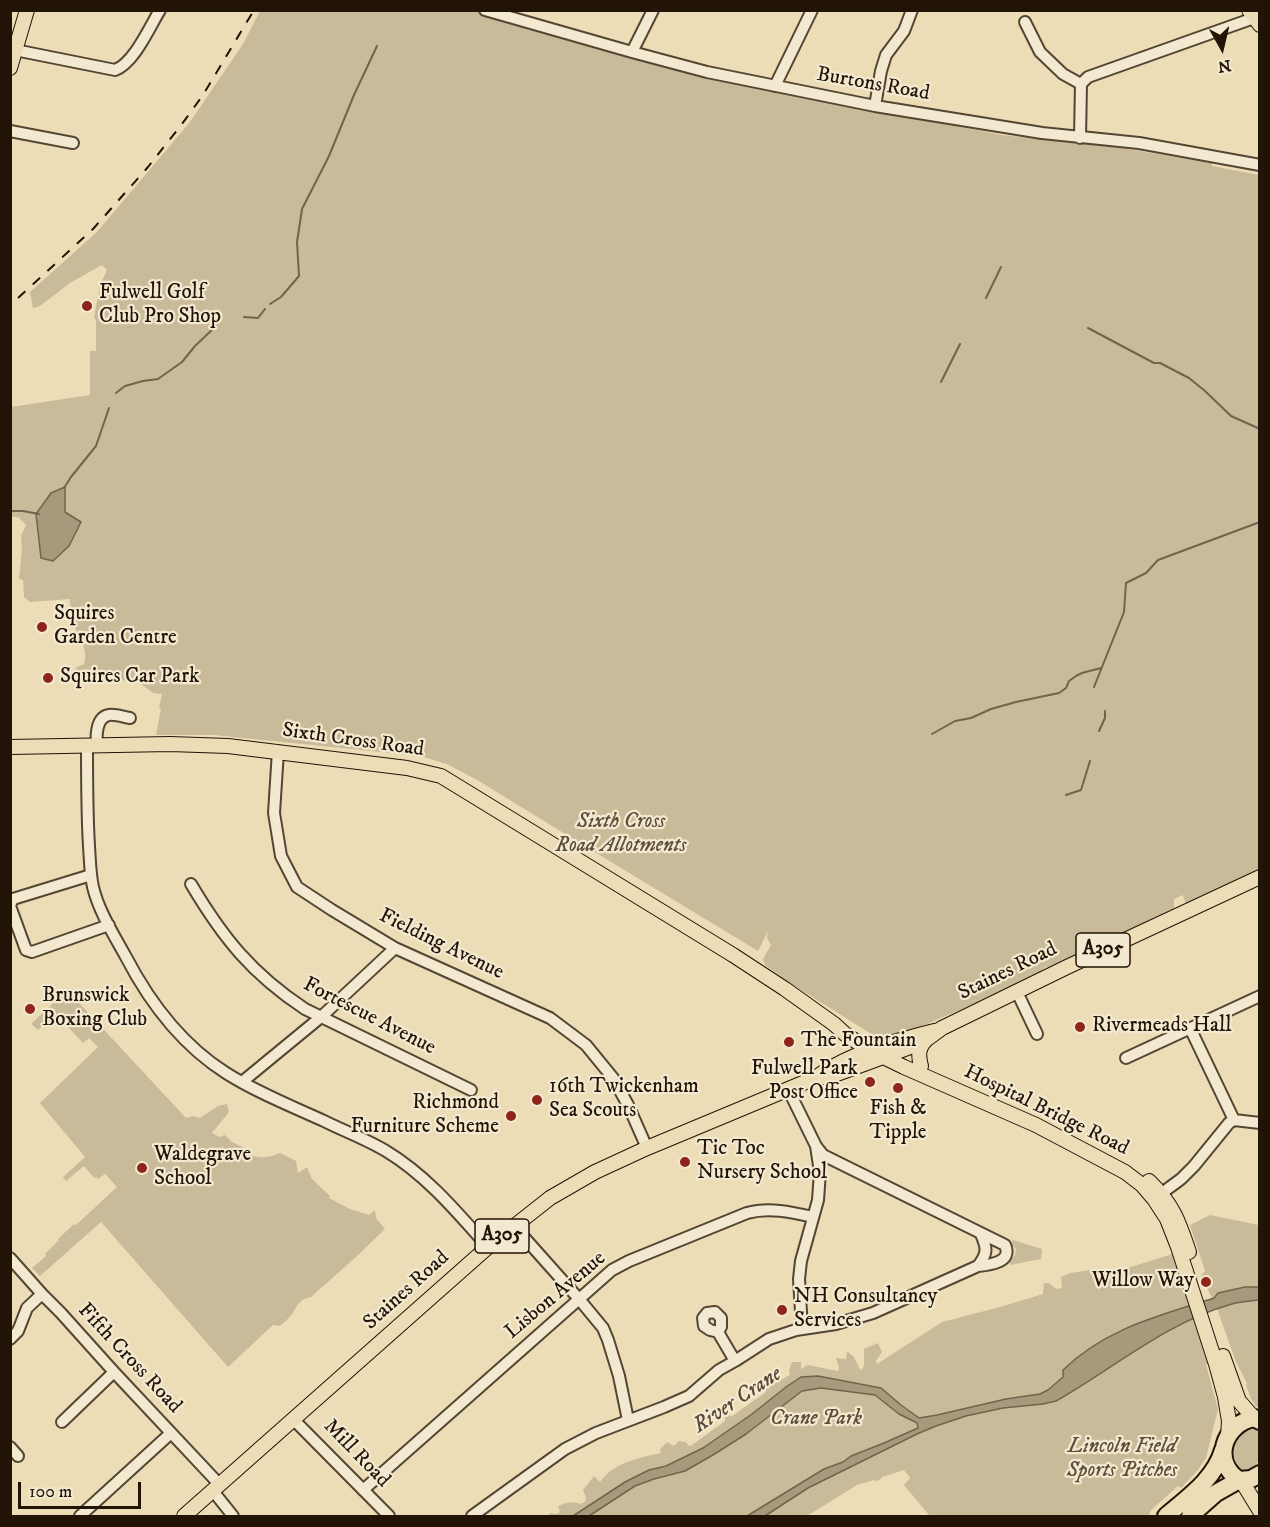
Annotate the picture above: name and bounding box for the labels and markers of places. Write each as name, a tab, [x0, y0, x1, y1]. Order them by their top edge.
place label: Fulwell Golf Club Pro Shop	[99, 281, 221, 331]
marker: Fulwell Golf Club Pro Shop	[80, 299, 94, 313]
place label: Squires Garden Centre	[54, 602, 177, 652]
marker: Squires Garden Centre	[35, 620, 49, 634]
place label: Squires Car Park	[60, 665, 199, 691]
marker: Squires Car Park	[41, 671, 55, 685]
place label: Brunswick Boxing Club	[42, 984, 147, 1034]
marker: Brunswick Boxing Club	[23, 1002, 37, 1016]
place label: Rivermeads Hall	[1092, 1014, 1232, 1040]
marker: Rivermeads Hall	[1073, 1020, 1087, 1034]
place label: The Fountain	[801, 1029, 916, 1055]
marker: The Fountain	[782, 1035, 796, 1049]
place label: Fulwell Park Post Office	[751, 1057, 858, 1107]
place label: 16th Twickenham Sea Scouts	[549, 1075, 699, 1125]
marker: Fulwell Park Post Office	[863, 1075, 877, 1089]
marker: Fish & Tipple	[891, 1081, 905, 1095]
place label: Richmond Furniture Scheme	[350, 1091, 499, 1141]
marker: 16th Twickenham Sea Scouts	[530, 1093, 544, 1107]
place label: Fish & Tipple	[869, 1097, 927, 1147]
marker: Richmond Furniture Scheme	[504, 1109, 518, 1123]
place label: Tic Toc Nursery School	[697, 1137, 827, 1187]
place label: Waldegrave School	[154, 1143, 251, 1193]
marker: Tic Toc Nursery School	[678, 1155, 692, 1169]
marker: Waldegrave School	[135, 1161, 149, 1175]
place label: Willow Way	[1092, 1269, 1194, 1295]
marker: Willow Way	[1199, 1275, 1213, 1289]
place label: NH Consultancy Services	[794, 1285, 937, 1335]
marker: NH Consultancy Services	[775, 1303, 789, 1317]

